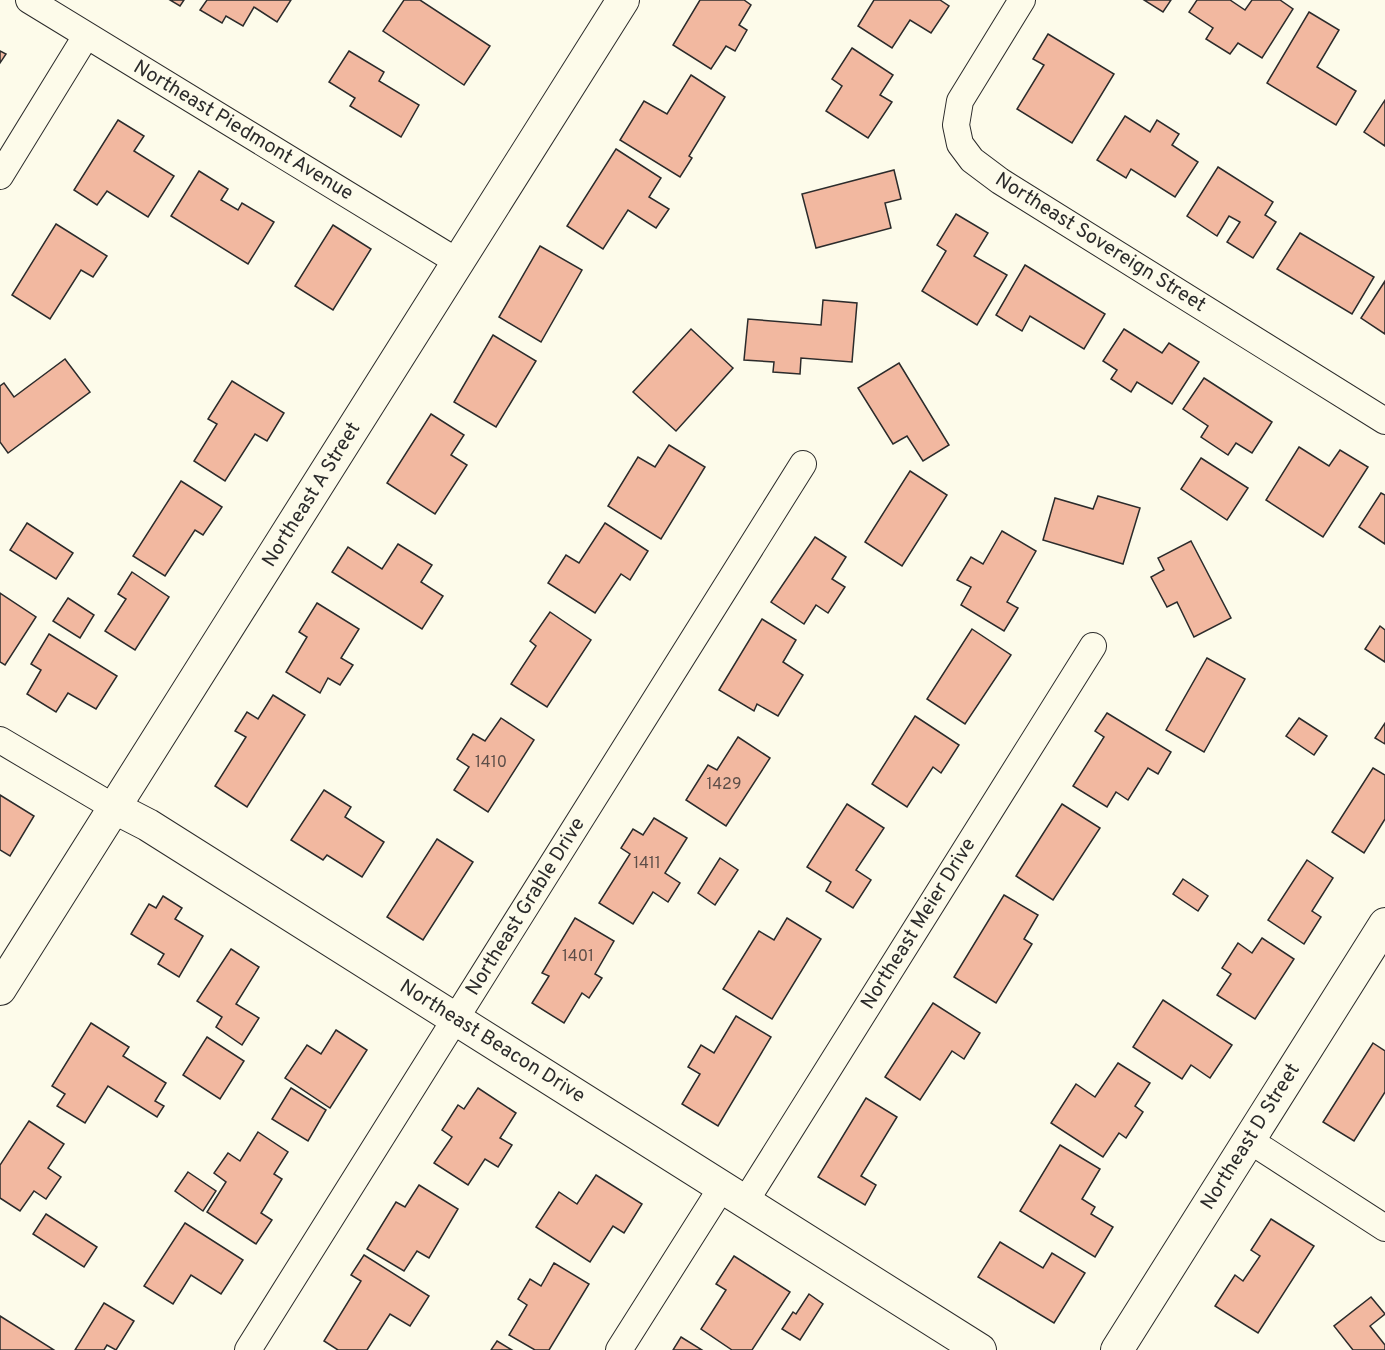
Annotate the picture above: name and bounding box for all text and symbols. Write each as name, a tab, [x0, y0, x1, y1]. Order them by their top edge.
street label: Northeast Piedmont Avenue	[128, 55, 358, 207]
street label: Northeast Sovereign Street	[990, 167, 1210, 319]
street label: Northeast A Street	[257, 418, 367, 572]
house number: 1410	[475, 753, 507, 773]
house number: 1429	[707, 775, 741, 795]
street label: Northeast Grable Drive	[460, 813, 592, 1001]
street label: Northeast Meier Drive	[856, 833, 982, 1015]
house number: 1411	[633, 854, 661, 874]
house number: 1401	[562, 947, 594, 967]
street label: Northeast Beacon Drive	[394, 974, 590, 1110]
street label: Northeast D Street	[1195, 1059, 1307, 1215]

